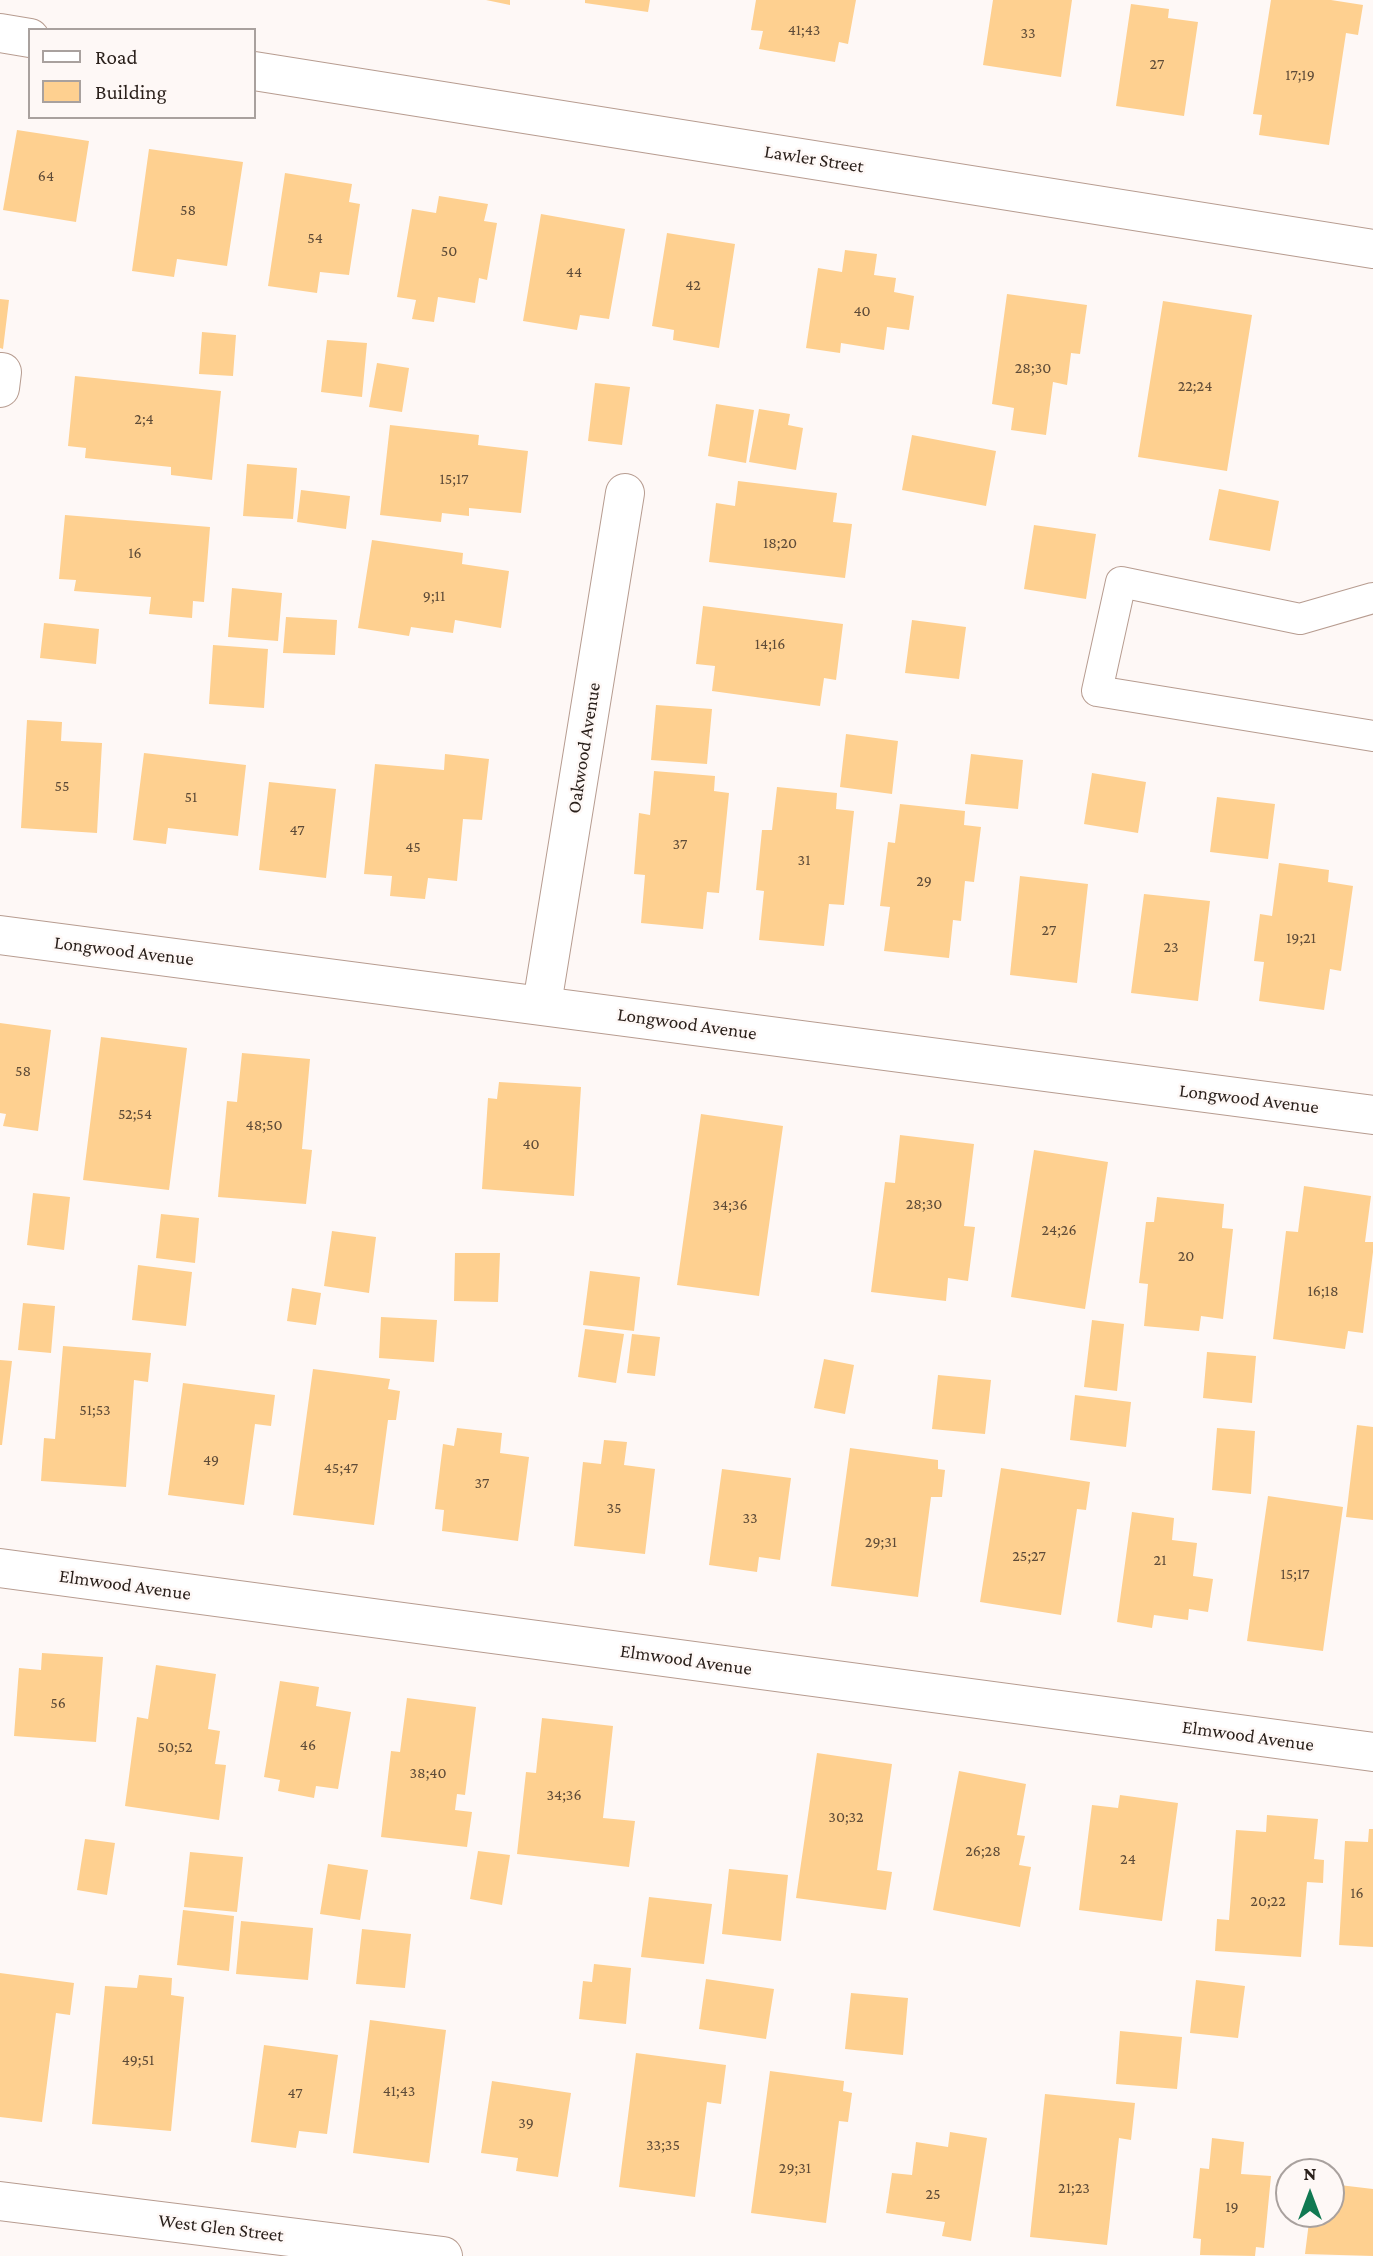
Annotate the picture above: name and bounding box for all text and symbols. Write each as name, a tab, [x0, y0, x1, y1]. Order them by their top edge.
house number: 41;43	[788, 20, 820, 40]
house number: 33	[1020, 23, 1036, 43]
legend	[28, 28, 256, 119]
text: Road	[95, 45, 138, 69]
house number: 27	[1150, 54, 1164, 74]
house number: 17;19	[1285, 65, 1315, 85]
text: Building	[95, 80, 167, 104]
street label: Lawler Street	[763, 140, 865, 178]
house number: 64	[38, 166, 54, 186]
house number: 58	[180, 200, 196, 220]
house number: 54	[307, 228, 323, 248]
house number: 50	[441, 241, 457, 261]
house number: 44	[566, 262, 582, 282]
house number: 42	[685, 275, 701, 295]
house number: 40	[853, 301, 871, 321]
house number: 28;30	[1015, 358, 1051, 378]
house number: 22;24	[1178, 376, 1212, 396]
house number: 2;4	[134, 409, 154, 429]
house number: 15;17	[439, 469, 469, 489]
house number: 18;20	[763, 533, 797, 553]
house number: 16	[128, 543, 142, 563]
house number: 9;11	[423, 586, 445, 606]
house number: 14;16	[755, 634, 785, 654]
street label: Oakwood Avenue	[562, 681, 606, 815]
house number: 55	[55, 776, 69, 796]
house number: 51	[185, 787, 197, 807]
house number: 47	[289, 820, 305, 840]
house number: 37	[673, 834, 687, 854]
house number: 45	[405, 837, 421, 857]
house number: 31	[798, 850, 810, 870]
house number: 29	[916, 871, 932, 891]
house number: 27	[1042, 920, 1056, 940]
house number: 19;21	[1286, 928, 1316, 948]
street label: Longwood Avenue	[53, 931, 195, 971]
house number: 23	[1163, 937, 1179, 957]
street label: Longwood Avenue	[616, 1003, 758, 1045]
house number: 58	[15, 1061, 31, 1081]
street label: Longwood Avenue	[1178, 1079, 1320, 1119]
house number: 52;54	[118, 1104, 152, 1124]
house number: 48;50	[245, 1115, 283, 1135]
house number: 40	[522, 1134, 540, 1154]
house number: 28;30	[906, 1194, 942, 1214]
house number: 34;36	[712, 1195, 748, 1215]
house number: 24;26	[1041, 1220, 1077, 1240]
house number: 20	[1178, 1246, 1194, 1266]
house number: 16;18	[1307, 1281, 1339, 1301]
house number: 51;53	[79, 1400, 111, 1420]
house number: 49	[203, 1450, 219, 1470]
house number: 45;47	[324, 1458, 358, 1478]
house number: 37	[475, 1473, 489, 1493]
house number: 35	[606, 1498, 622, 1518]
house number: 33	[742, 1508, 758, 1528]
house number: 29;31	[865, 1532, 897, 1552]
house number: 25;27	[1012, 1546, 1046, 1566]
house number: 21	[1154, 1550, 1166, 1570]
street label: Elmwood Avenue	[58, 1564, 192, 1606]
house number: 15;17	[1280, 1564, 1310, 1584]
street label: Elmwood Avenue	[619, 1639, 753, 1681]
house number: 56	[50, 1693, 66, 1713]
street label: Elmwood Avenue	[1181, 1715, 1315, 1757]
house number: 46	[300, 1735, 316, 1755]
house number: 50;52	[157, 1737, 193, 1757]
house number: 38;40	[409, 1763, 447, 1783]
house number: 34;36	[546, 1785, 582, 1805]
house number: 30;32	[828, 1807, 864, 1827]
house number: 26;28	[965, 1841, 1001, 1861]
house number: 24	[1120, 1849, 1136, 1869]
house number: 16	[1350, 1883, 1364, 1903]
house number: 20;22	[1250, 1891, 1286, 1911]
house number: 49;51	[122, 2050, 154, 2070]
house number: 41;43	[383, 2081, 415, 2101]
house number: 47	[287, 2083, 303, 2103]
house number: 39	[518, 2113, 534, 2133]
house number: 33;35	[646, 2135, 680, 2155]
house number: 29;31	[779, 2158, 811, 2178]
north arrow	[1275, 2158, 1345, 2228]
text: N	[1304, 2163, 1316, 2184]
house number: 21;23	[1058, 2178, 1090, 2198]
house number: 25	[925, 2184, 941, 2204]
house number: 19	[1225, 2197, 1239, 2217]
street label: West Glen Street	[157, 2209, 285, 2247]

